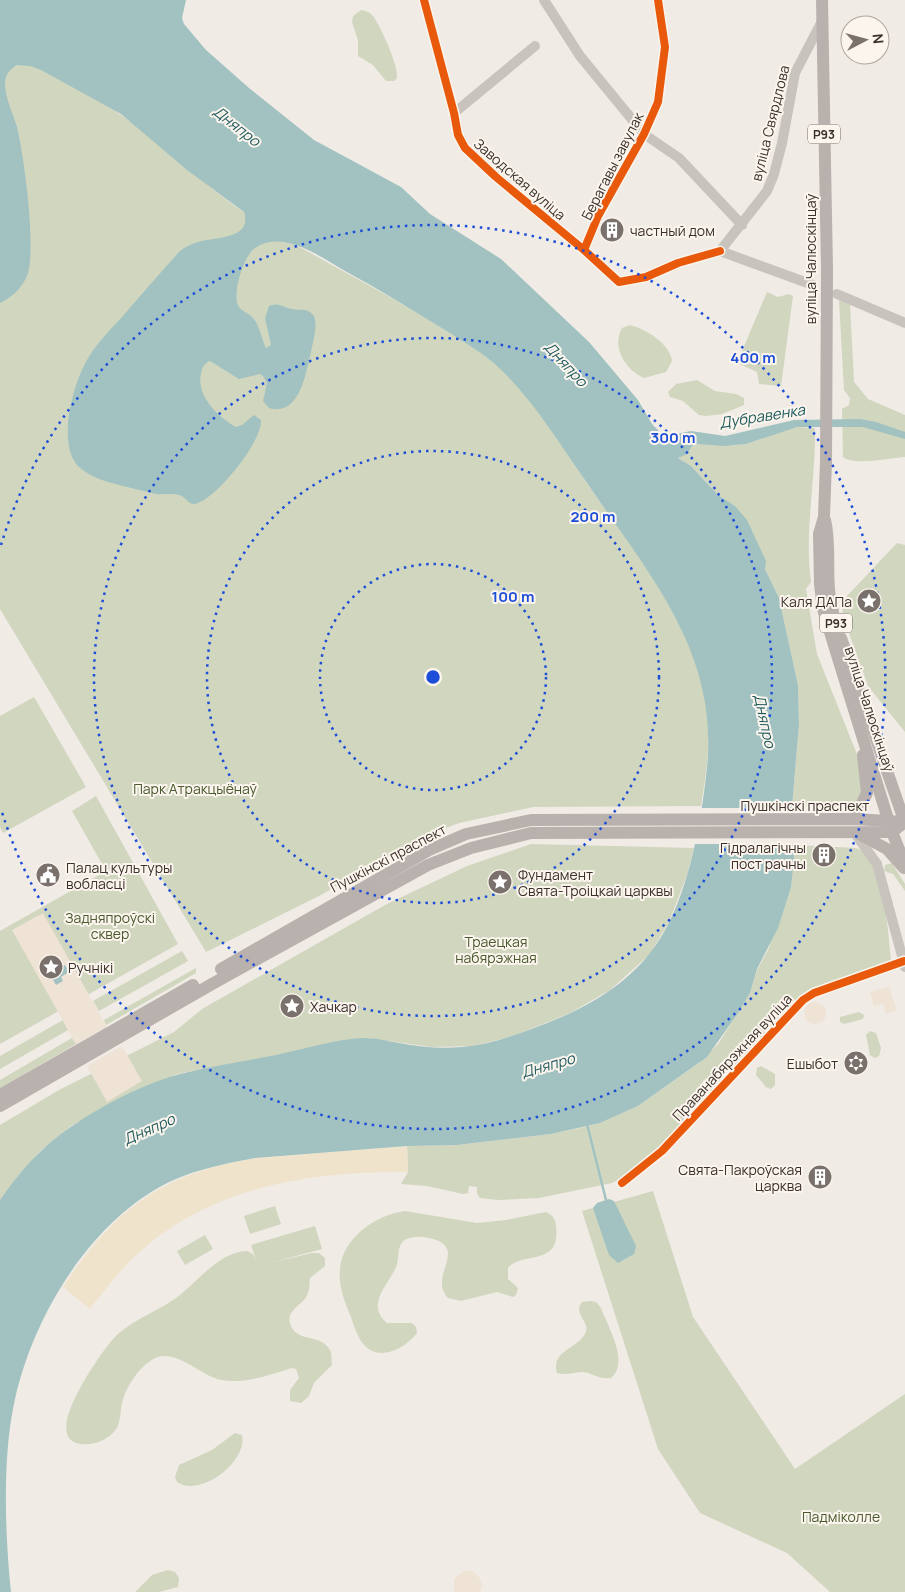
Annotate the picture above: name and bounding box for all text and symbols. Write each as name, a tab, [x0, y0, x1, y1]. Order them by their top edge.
north arrow	[840, 15, 890, 65]
text: N	[868, 33, 888, 45]
street label: вуліца Свярдлова	[746, 63, 794, 183]
water label: Дняпро	[209, 101, 266, 152]
street label: Берагавы завулак	[577, 108, 648, 223]
road number: Р93	[808, 125, 840, 144]
street label: Заводская вуліца	[470, 134, 570, 224]
street label: вуліца Чалюскінцаў	[801, 193, 820, 324]
building icon: частный дом	[599, 217, 625, 243]
place label: частный дом	[630, 221, 715, 240]
water label: Дняпро	[540, 337, 593, 392]
text: 400 m	[730, 347, 776, 368]
water label: Дубравенка	[718, 399, 807, 433]
text: 300 m	[651, 427, 695, 448]
text: 200 m	[570, 506, 616, 527]
text: 100 m	[492, 586, 534, 607]
place icon: Каля ДАПа	[856, 588, 882, 614]
place label: Каля ДАПа	[781, 592, 852, 611]
road number: Р93	[820, 614, 852, 632]
street label: вуліца Чалюскінцаў	[841, 644, 899, 775]
centre of rings	[424, 668, 442, 686]
water label: Дняпро	[749, 692, 781, 751]
park label: Парк Атракцыёнаў	[133, 779, 257, 798]
street label: Пушкінскі праспект	[741, 796, 869, 815]
street label: Пушкінскі праспект	[327, 819, 449, 897]
place label: Гідралагічны пост рачны	[720, 838, 806, 873]
building icon: Гідралагічны пост рачны	[811, 842, 837, 868]
place label: Палац культуры вобласці	[66, 858, 172, 893]
public building icon: Палац культуры вобласці	[35, 862, 61, 888]
place label: Фундамент Свята-Троіцкай царквы	[518, 865, 673, 900]
place icon: Фундамент Свята-Троіцкай царквы	[487, 869, 513, 895]
park label: Задняпроўскі сквер	[65, 908, 155, 943]
park label: Траецкая набярэжная	[455, 932, 537, 967]
place icon: Ручнікі	[38, 954, 64, 980]
place label: Ручнікі	[68, 958, 113, 977]
street label: Праванабярэжная вуліца	[668, 989, 796, 1125]
place icon: Хачкар	[279, 993, 305, 1019]
place label: Хачкар	[310, 997, 357, 1016]
water label: Дняпро	[519, 1047, 578, 1083]
synagogue icon: Ешыбот	[843, 1050, 869, 1076]
place label: Ешыбот	[787, 1054, 838, 1073]
water label: Дняпро	[120, 1108, 179, 1150]
place label: Свята-Пакроўская царква	[678, 1160, 802, 1195]
building icon: Свята-Пакроўская царква	[807, 1164, 833, 1190]
park label: Падміколле	[802, 1507, 880, 1526]

